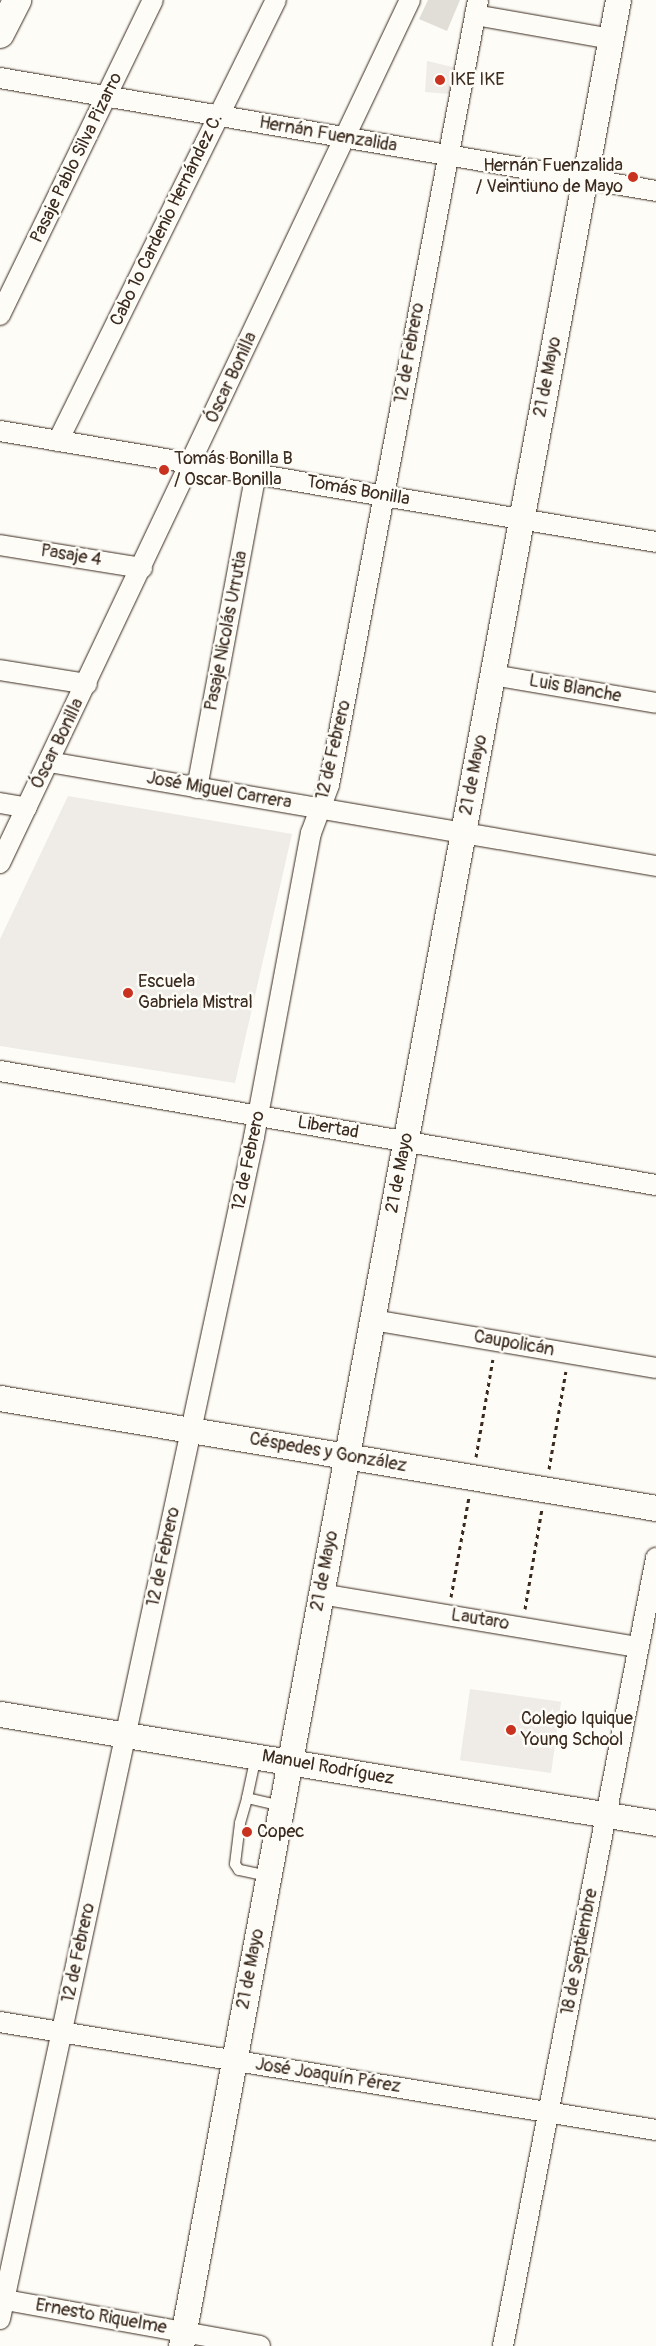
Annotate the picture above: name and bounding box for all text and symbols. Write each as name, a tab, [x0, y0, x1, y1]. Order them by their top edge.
street label: Pasaje Pablo Silva Pizarro	[26, 69, 128, 247]
place label: IKE IKE	[450, 69, 504, 91]
marker: IKE IKE	[434, 74, 446, 86]
street label: Cabo 1º Cardenio Hernández C.	[106, 110, 228, 330]
street label: Hernán Fuenzalida	[257, 112, 399, 158]
place label: Hernán Fuenzalida / Veintiuno de Mayo	[476, 156, 623, 198]
marker: Hernán Fuenzalida / Veintiuno de Mayo	[627, 171, 639, 183]
street label: 12 de Febrero	[391, 301, 429, 405]
street label: Óscar Bonilla	[201, 329, 263, 427]
street label: 21 de Mayo	[530, 335, 566, 419]
place label: Tomás Bonilla B / Oscar Bonilla	[174, 449, 293, 492]
marker: Tomás Bonilla B / Oscar Bonilla	[158, 464, 170, 476]
street label: Tomás Bonilla	[305, 471, 411, 511]
street label: Pasaje 4	[39, 541, 103, 571]
street label: Pasaje Nicolás Urrutia	[201, 549, 253, 713]
street label: Luis Blanche	[527, 670, 623, 708]
street label: Óscar Bonilla	[27, 695, 89, 793]
street label: 12 de Febrero	[312, 698, 356, 802]
street label: 21 de Mayo	[456, 733, 492, 817]
street label: José Miguel Carrera	[145, 768, 293, 814]
place label: Escuela Gabriela Mistral	[138, 972, 253, 1014]
marker: Escuela Gabriela Mistral	[122, 987, 134, 999]
street label: 12 de Febrero	[228, 1109, 270, 1213]
street label: Libertad	[296, 1112, 360, 1144]
street label: 21 de Mayo	[382, 1131, 418, 1215]
street label: Caupolicán	[472, 1326, 556, 1362]
street label: Céspedes y González	[248, 1429, 408, 1477]
street label: 12 de Febrero	[143, 1505, 185, 1609]
street label: 21 de Mayo	[307, 1529, 343, 1613]
street label: Lautaro	[449, 1605, 511, 1635]
place label: Colegio Iquique Young School	[521, 1709, 633, 1752]
marker: Colegio Iquique Young School	[505, 1724, 517, 1736]
street label: Manuel Rodríguez	[260, 1746, 396, 1790]
place label: Copec	[257, 1821, 304, 1843]
marker: Copec	[241, 1826, 253, 1838]
street label: 18 de Septiembre	[557, 1887, 603, 2017]
street label: 12 de Febrero	[58, 1901, 100, 2005]
street label: 21 de Mayo	[233, 1927, 269, 2011]
street label: José Joaquín Pérez	[254, 2054, 402, 2098]
street label: Ernesto Riquelme	[34, 2295, 168, 2339]

